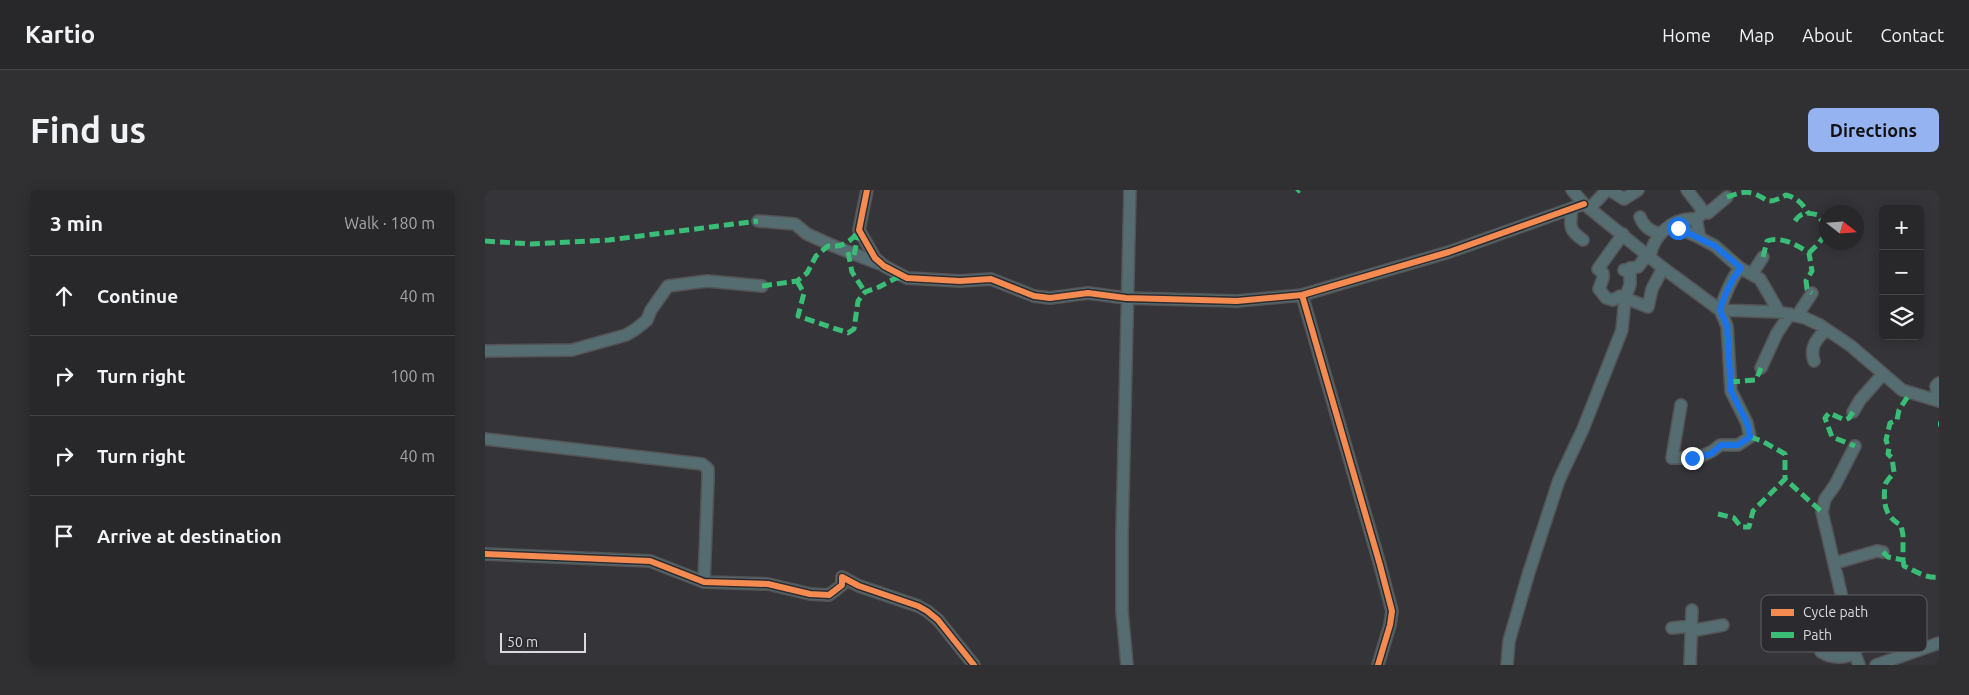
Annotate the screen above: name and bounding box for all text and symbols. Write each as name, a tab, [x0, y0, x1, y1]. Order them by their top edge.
text: Kartio	[25, 21, 95, 48]
text: Home	[1662, 25, 1711, 45]
text: Map	[1739, 25, 1774, 45]
text: About	[1802, 25, 1852, 45]
text: Contact	[1880, 25, 1944, 45]
button: Directions	[1808, 108, 1939, 152]
text: Find us	[30, 110, 146, 150]
north arrow	[1819, 205, 1864, 250]
map controls	[1879, 205, 1924, 340]
button: +	[1879, 205, 1924, 250]
text: 3 min	[50, 211, 103, 235]
text: Walk · 180 m	[344, 214, 435, 232]
route start	[1667, 217, 1690, 240]
button: −	[1879, 250, 1924, 295]
icon: ahead	[50, 282, 78, 310]
text: Continue	[97, 285, 178, 307]
text: 40 m	[399, 287, 435, 305]
button: layers	[1879, 295, 1924, 340]
icon: right	[50, 362, 78, 390]
text: Turn right	[97, 365, 185, 387]
text: 100 m	[390, 367, 435, 385]
icon: right	[50, 442, 78, 470]
text: Turn right	[97, 445, 185, 467]
text: 40 m	[399, 447, 435, 465]
route end	[1681, 447, 1704, 470]
icon: arrive	[50, 522, 78, 550]
text: Arrive at destination	[97, 525, 282, 547]
legend	[1761, 595, 1927, 652]
text: Cycle path	[1803, 604, 1868, 620]
text: Path	[1803, 627, 1832, 643]
scale bar	[500, 630, 586, 653]
text: 50 m	[507, 634, 538, 650]

